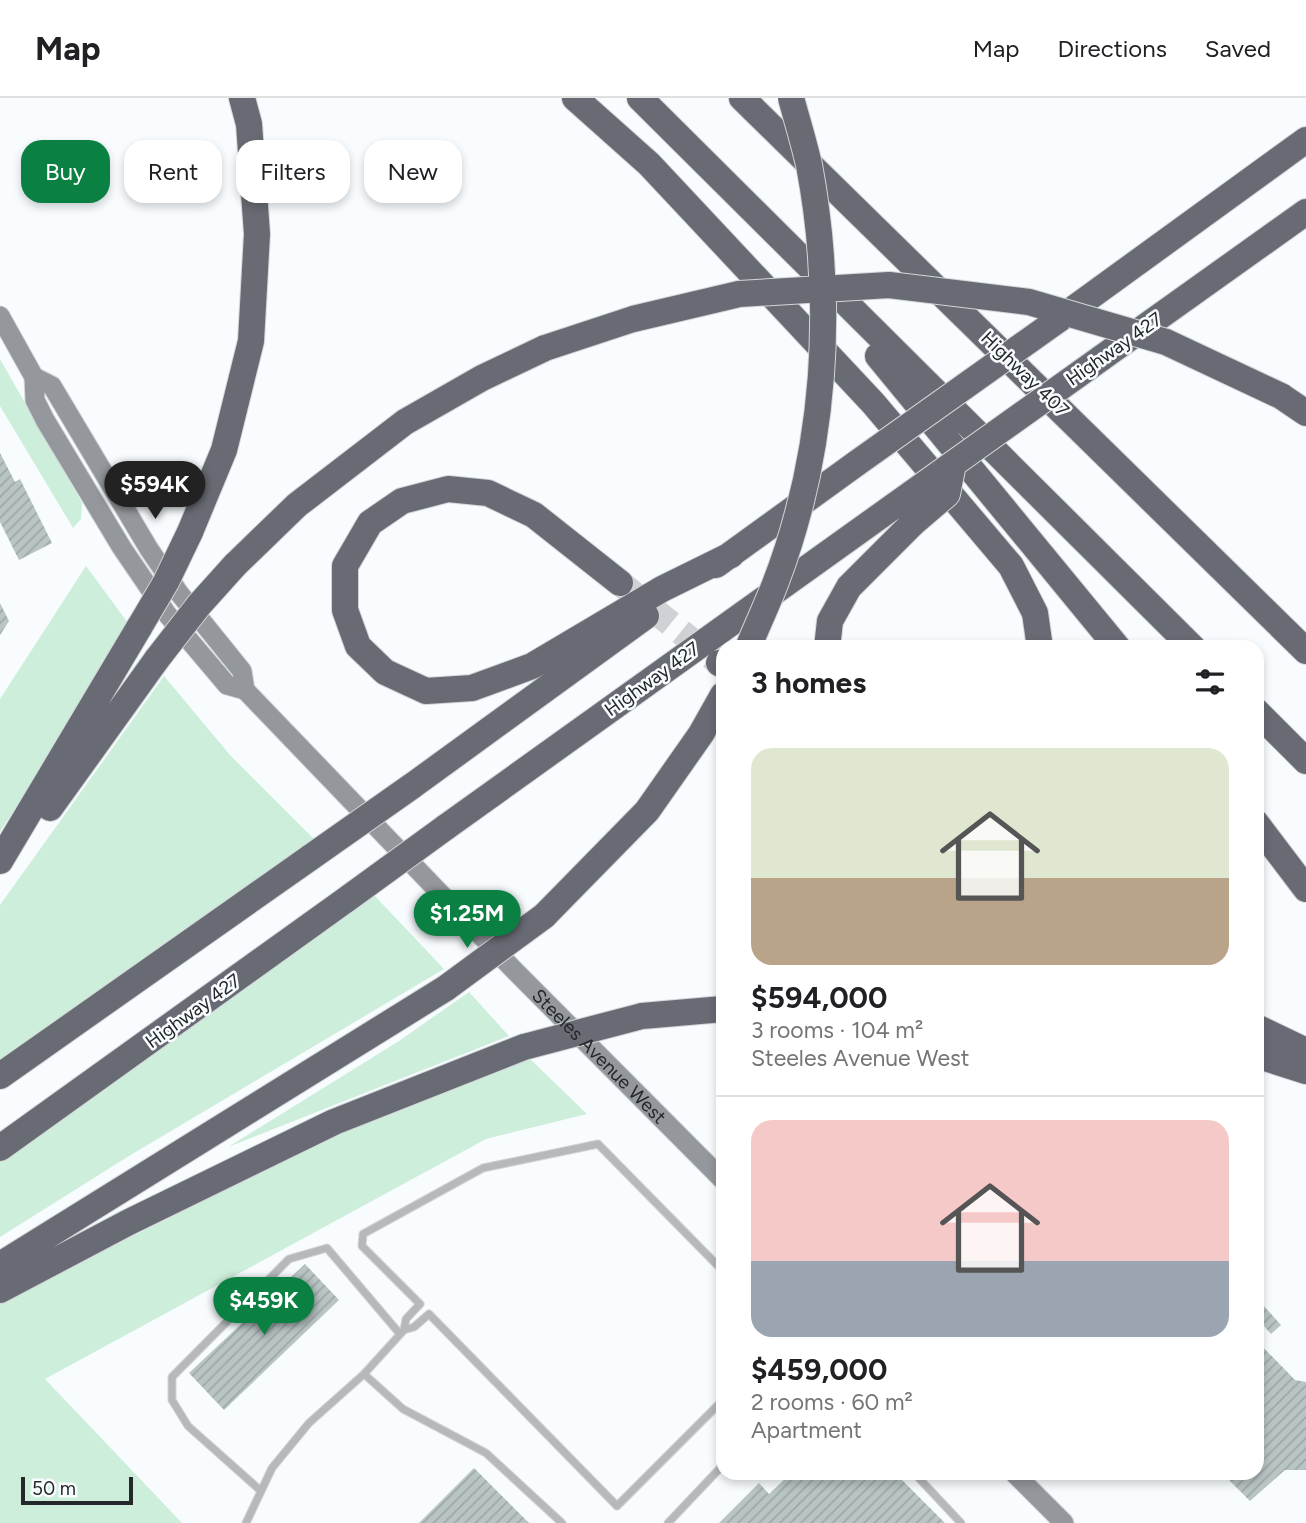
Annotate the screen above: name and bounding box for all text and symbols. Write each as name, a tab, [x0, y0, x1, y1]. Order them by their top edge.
text: Map	[35, 29, 101, 68]
text: Map	[973, 34, 1019, 63]
text: Directions	[1057, 34, 1167, 63]
text: Saved	[1205, 34, 1271, 63]
chip: Buy	[21, 140, 110, 203]
chip: Rent	[124, 140, 222, 203]
chip: Filters	[236, 140, 350, 203]
chip: New	[364, 140, 462, 203]
street label: Highway 427	[1062, 308, 1166, 390]
street label: Highway 407	[976, 326, 1074, 422]
pin: $594K	[106, 462, 204, 521]
text: $594K	[120, 470, 190, 498]
street label: Highway 427	[600, 637, 704, 721]
icon: filters	[1191, 663, 1229, 701]
text: 3 homes	[751, 664, 866, 701]
icon: home	[927, 793, 1053, 919]
pin: $1.25M	[410, 890, 524, 950]
text: $1.25M	[430, 899, 504, 927]
street label: Highway 427	[141, 969, 245, 1053]
text: $594,000	[751, 979, 887, 1016]
street label: Steeles Avenue West	[528, 984, 671, 1128]
text: 3 rooms · 104 m²	[751, 1016, 923, 1044]
text: Steeles Avenue West	[751, 1044, 969, 1072]
icon: home	[927, 1165, 1053, 1291]
pin: $459K	[215, 1278, 313, 1337]
text: $459K	[229, 1286, 299, 1314]
text: $459,000	[751, 1351, 887, 1388]
text: 2 rooms · 60 m²	[751, 1388, 913, 1416]
text: Apartment	[751, 1416, 862, 1444]
scale bar	[21, 1474, 133, 1506]
text: 50 m	[32, 1477, 76, 1500]

